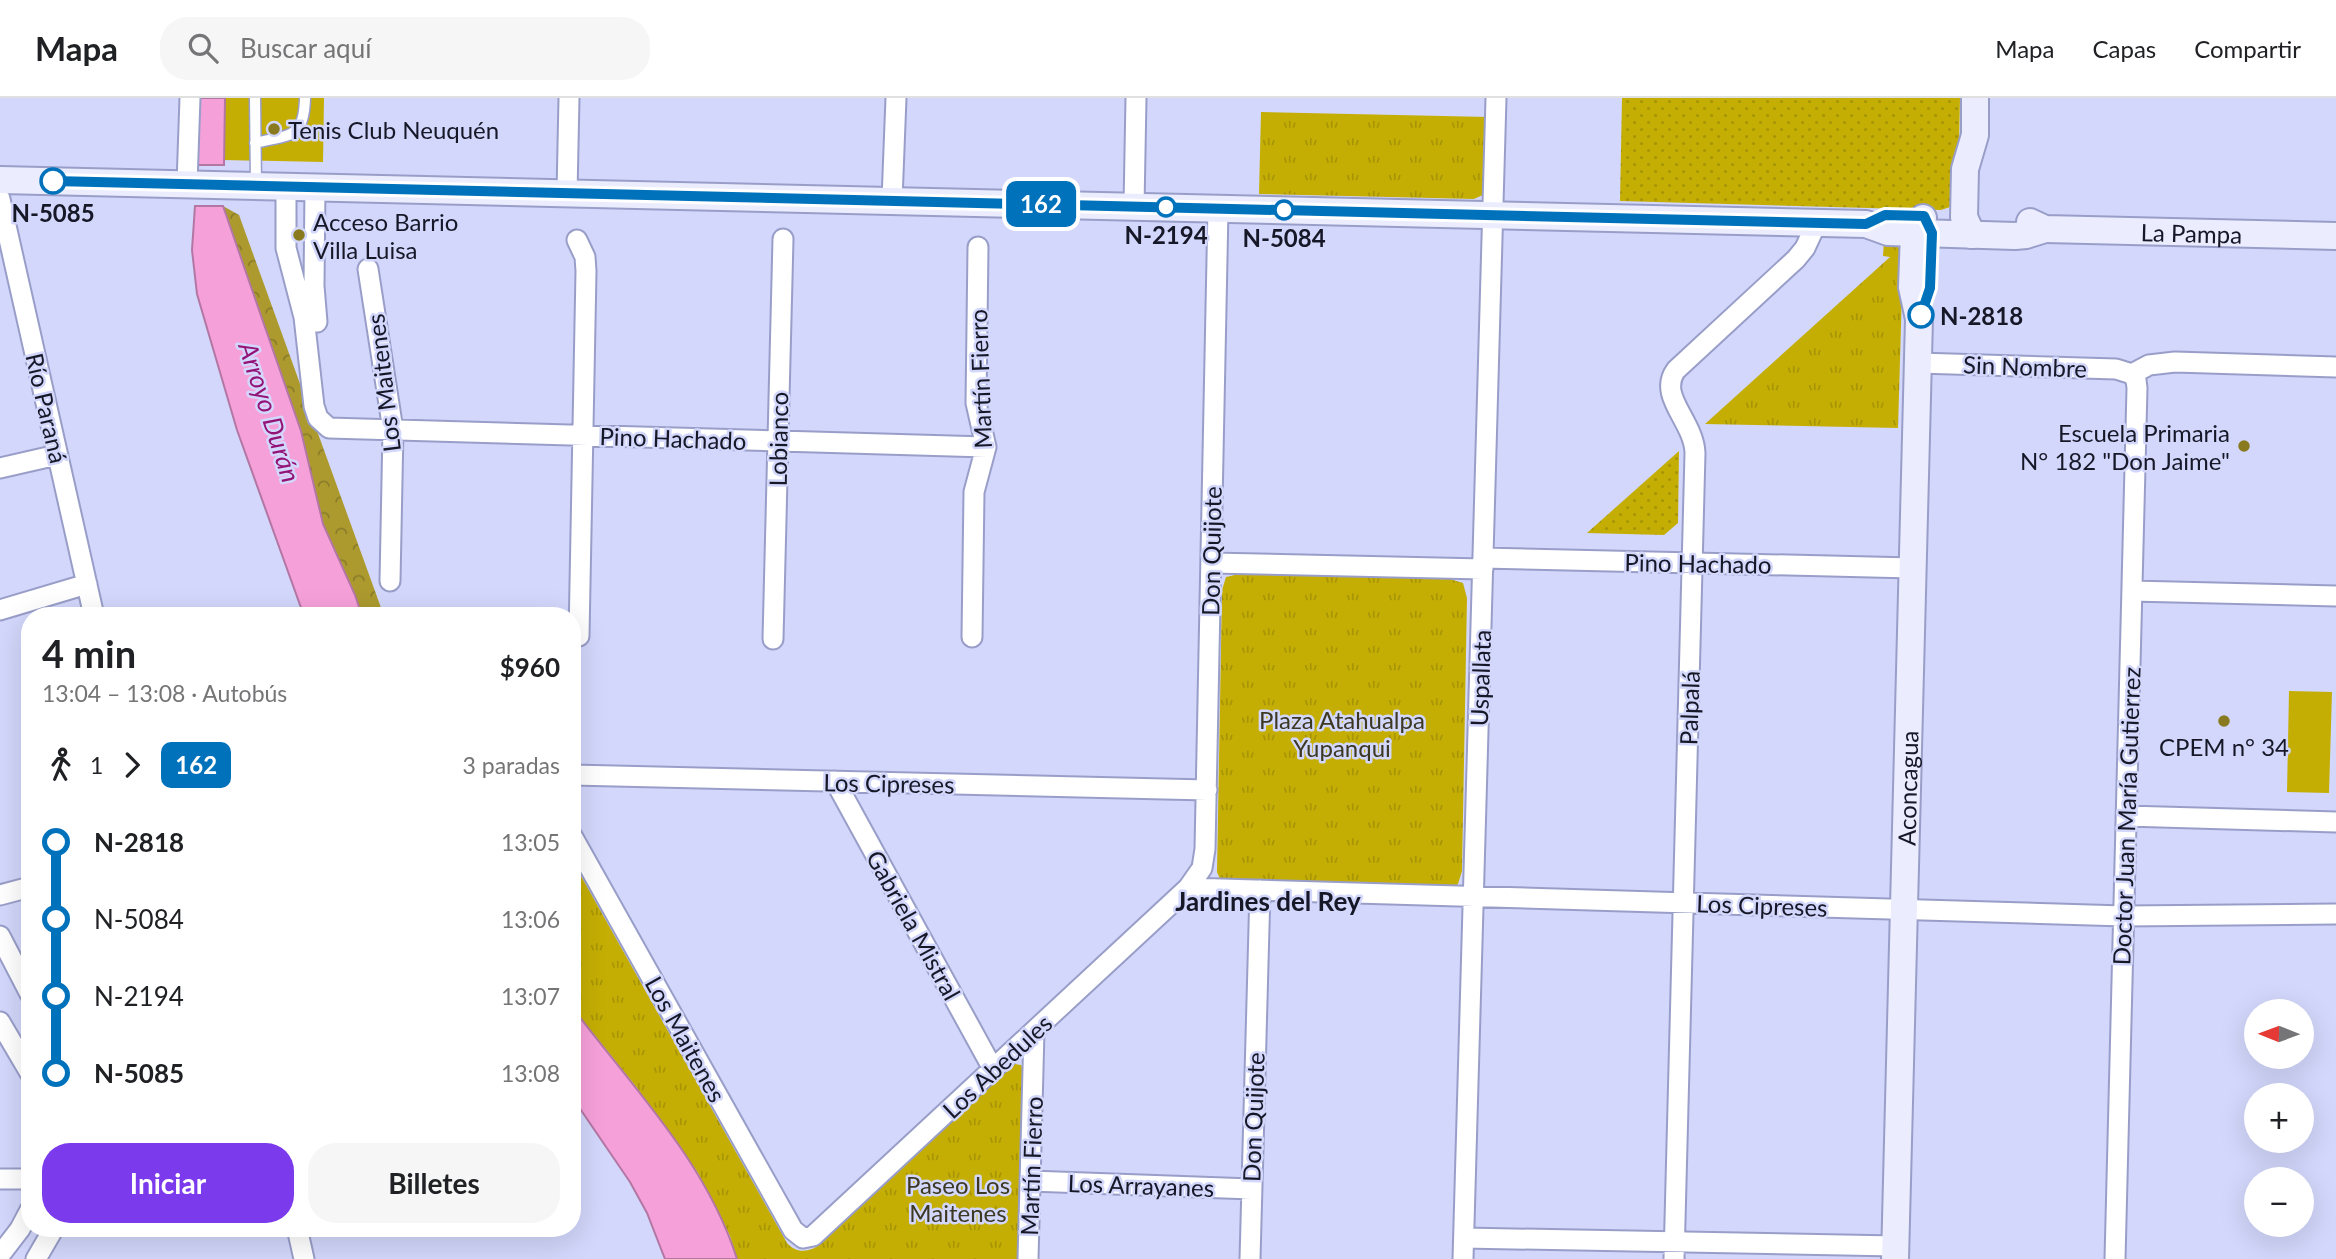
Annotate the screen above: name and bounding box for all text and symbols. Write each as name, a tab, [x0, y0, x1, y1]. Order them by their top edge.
search box	[160, 17, 650, 80]
text: Mapa	[35, 28, 118, 68]
icon: search	[184, 29, 222, 67]
text: Buscar aquí	[240, 32, 371, 64]
text: Mapa	[1995, 34, 2054, 63]
text: Capas	[2092, 34, 2156, 63]
text: Compartir	[2194, 34, 2301, 63]
place label: Tenis Club Neuquén	[288, 115, 499, 144]
marker: Tenis Club Neuquén	[266, 121, 282, 137]
marker: N-5085	[40, 168, 66, 194]
line badge: 162	[1001, 181, 1081, 227]
text: 162	[1020, 189, 1062, 218]
marker: N-2194	[1156, 197, 1176, 217]
place label: N-5085	[11, 198, 95, 227]
marker: N-5084	[1274, 200, 1294, 220]
place label: Acceso Barrio Villa Luisa	[313, 207, 458, 264]
street label: La Pampa	[2140, 217, 2243, 248]
place label: N-2194	[1124, 220, 1208, 249]
place label: N-5084	[1242, 223, 1326, 252]
marker: Acceso Barrio Villa Luisa	[291, 227, 307, 243]
place label: N-2818	[1940, 301, 2023, 330]
marker: N-2818	[1908, 302, 1934, 328]
street label: Martín Fierro	[963, 309, 997, 449]
street label: Los Maitenes	[360, 312, 406, 454]
water label: Arroyo Durán	[232, 337, 308, 486]
street label: Sin Nombre	[1963, 349, 2087, 383]
street label: Río Paraná	[20, 350, 74, 466]
street label: Lobianco	[763, 392, 793, 486]
place label: Escuela Primaria N° 182 "Don Jaime"	[2020, 418, 2230, 475]
street label: Pino Hachado	[599, 421, 747, 455]
marker: Escuela Primaria N° 182 "Don Jaime"	[2236, 438, 2252, 454]
street label: Don Quijote	[1195, 486, 1227, 616]
street label: Pino Hachado	[1624, 547, 1772, 579]
street label: Uspallata	[1464, 629, 1496, 727]
text: 4 min	[42, 630, 136, 676]
text: $960	[500, 651, 560, 683]
street label: Doctor Juan María Gutierrez	[2106, 666, 2146, 966]
street label: Palpalá	[1673, 670, 1705, 746]
text: 13:04 – 13:08 · Autobús	[42, 679, 287, 707]
park label: Plaza Atahualpa Yupanqui	[1259, 705, 1425, 762]
marker: CPEM n° 34	[2216, 713, 2232, 729]
street label: Aconcagua	[1891, 730, 1923, 846]
place label: CPEM n° 34	[2159, 732, 2289, 761]
icon: walk	[42, 746, 80, 784]
icon: forward	[113, 746, 151, 784]
text: 162	[175, 750, 217, 779]
text: 1	[90, 751, 103, 779]
text: 3 paradas	[463, 751, 560, 779]
street label: Los Cipreses	[823, 767, 955, 799]
text: N-2818	[94, 826, 184, 858]
text: 13:05	[501, 828, 560, 856]
street label: Gabriela Mistral	[861, 845, 967, 1005]
district label: Jardines del Rey	[1175, 885, 1361, 917]
street label: Los Cipreses	[1696, 888, 1828, 922]
text: N-5084	[94, 903, 184, 935]
text: 13:06	[501, 905, 560, 933]
street label: Los Maitenes	[640, 971, 732, 1107]
text: N-2194	[94, 980, 184, 1012]
text: 13:07	[501, 982, 560, 1010]
north arrow	[2244, 999, 2314, 1069]
map controls	[2244, 999, 2314, 1237]
street label: Los Abedules	[936, 1008, 1058, 1124]
street label: Don Quijote	[1236, 1052, 1270, 1182]
text: N-5085	[94, 1057, 184, 1089]
text: 13:08	[501, 1059, 560, 1087]
button: +	[2244, 1083, 2314, 1153]
street label: Martín Fierro	[1014, 1096, 1048, 1236]
button: Iniciar	[42, 1143, 294, 1223]
button: Billetes	[308, 1143, 560, 1223]
button: −	[2244, 1167, 2314, 1237]
street label: Los Arrayanes	[1067, 1168, 1215, 1202]
park label: Paseo Los Maitenes	[906, 1170, 1010, 1227]

